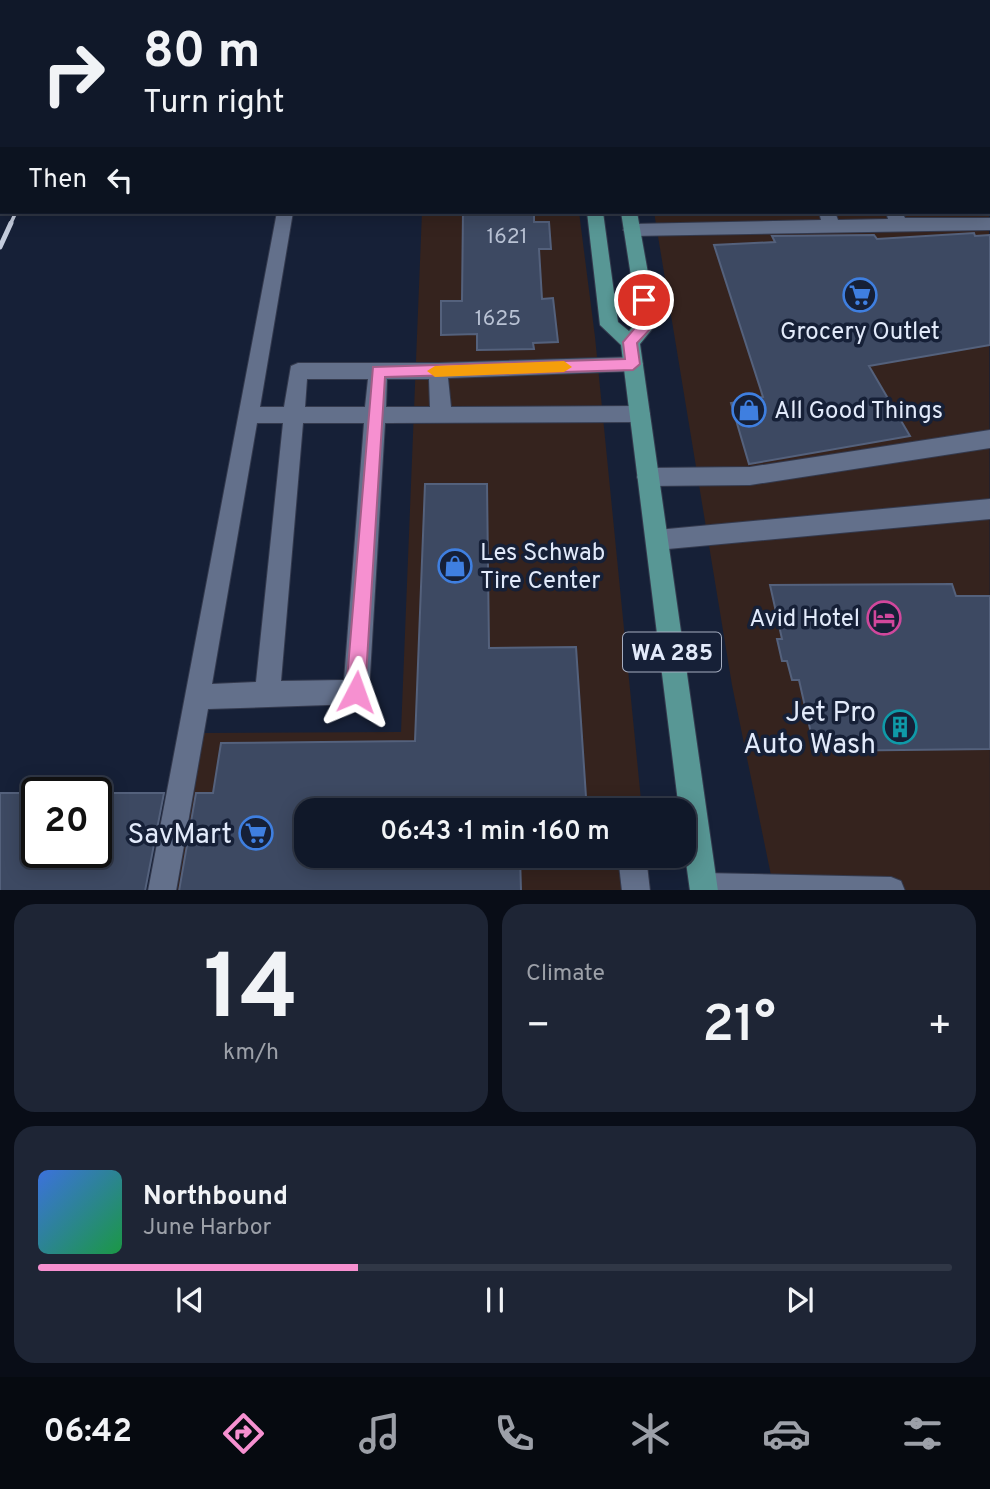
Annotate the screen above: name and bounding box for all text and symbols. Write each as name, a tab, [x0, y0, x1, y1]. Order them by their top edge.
text: 80 m	[143, 23, 260, 85]
icon: right	[28, 28, 119, 119]
text: Turn right	[143, 84, 285, 124]
icon: left	[101, 161, 139, 199]
text: Then	[28, 164, 87, 197]
house number: 1621	[486, 224, 528, 251]
pin	[614, 270, 674, 330]
supermarket icon: Grocery Outlet	[841, 276, 879, 314]
icon: arrive	[625, 281, 663, 319]
house number: 1625	[475, 306, 521, 333]
place label: Grocery Outlet	[780, 318, 940, 348]
shop icon: All Good Things	[730, 391, 768, 429]
place label: All Good Things	[774, 397, 943, 427]
place label: Les Schwab Tire Center	[480, 539, 605, 597]
shop icon: Les Schwab Tire Center	[436, 547, 474, 585]
hotel icon: Avid Hotel	[865, 599, 903, 637]
place label: Avid Hotel	[749, 605, 860, 635]
road number: WA 285	[623, 632, 721, 672]
position arrow	[319, 655, 393, 729]
place label: Jet Pro Auto Wash	[743, 696, 876, 764]
building icon: Jet Pro Auto Wash	[881, 708, 919, 746]
speed limit sign: 20	[21, 777, 112, 868]
supermarket icon: SavMart	[237, 814, 275, 852]
text: 06:43 · 1 min · 160 m	[380, 816, 610, 849]
place label: SavMart	[128, 818, 232, 854]
text: 14	[204, 936, 298, 1051]
text: Climate	[526, 960, 605, 989]
text: 21°	[702, 994, 776, 1060]
text: −	[526, 1003, 551, 1052]
text: +	[927, 1003, 952, 1052]
text: km/h	[223, 1039, 279, 1068]
text: Northbound	[143, 1181, 288, 1214]
text: June Harbor	[143, 1214, 271, 1243]
icon: previous	[171, 1281, 209, 1319]
icon: pause	[476, 1281, 514, 1319]
icon: next	[781, 1281, 819, 1319]
icon: directions	[219, 1409, 268, 1458]
icon: music	[355, 1409, 404, 1458]
icon: phone	[490, 1409, 539, 1458]
icon: climate	[626, 1409, 675, 1458]
icon: car	[762, 1409, 811, 1458]
icon: filters	[898, 1409, 947, 1458]
text: 06:42	[43, 1413, 132, 1453]

